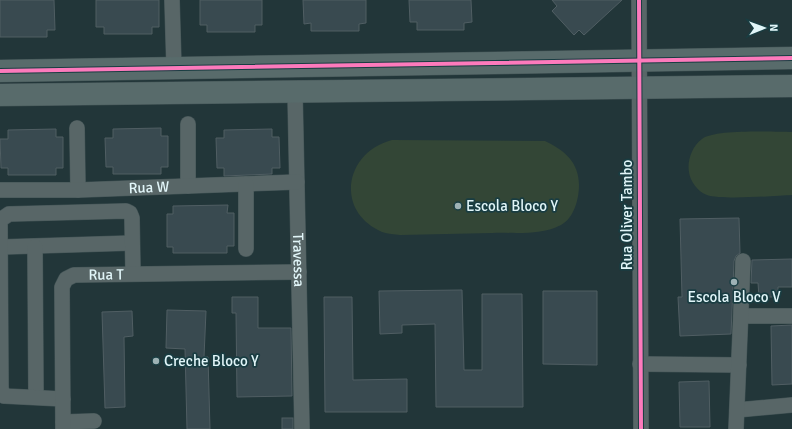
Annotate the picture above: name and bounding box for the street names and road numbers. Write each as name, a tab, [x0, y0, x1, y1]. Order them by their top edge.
street label: Rua Oliver Tambo	[618, 160, 636, 270]
street label: Rua W	[128, 178, 170, 197]
street label: Travessa	[289, 233, 308, 287]
street label: Rua T	[88, 265, 124, 284]

